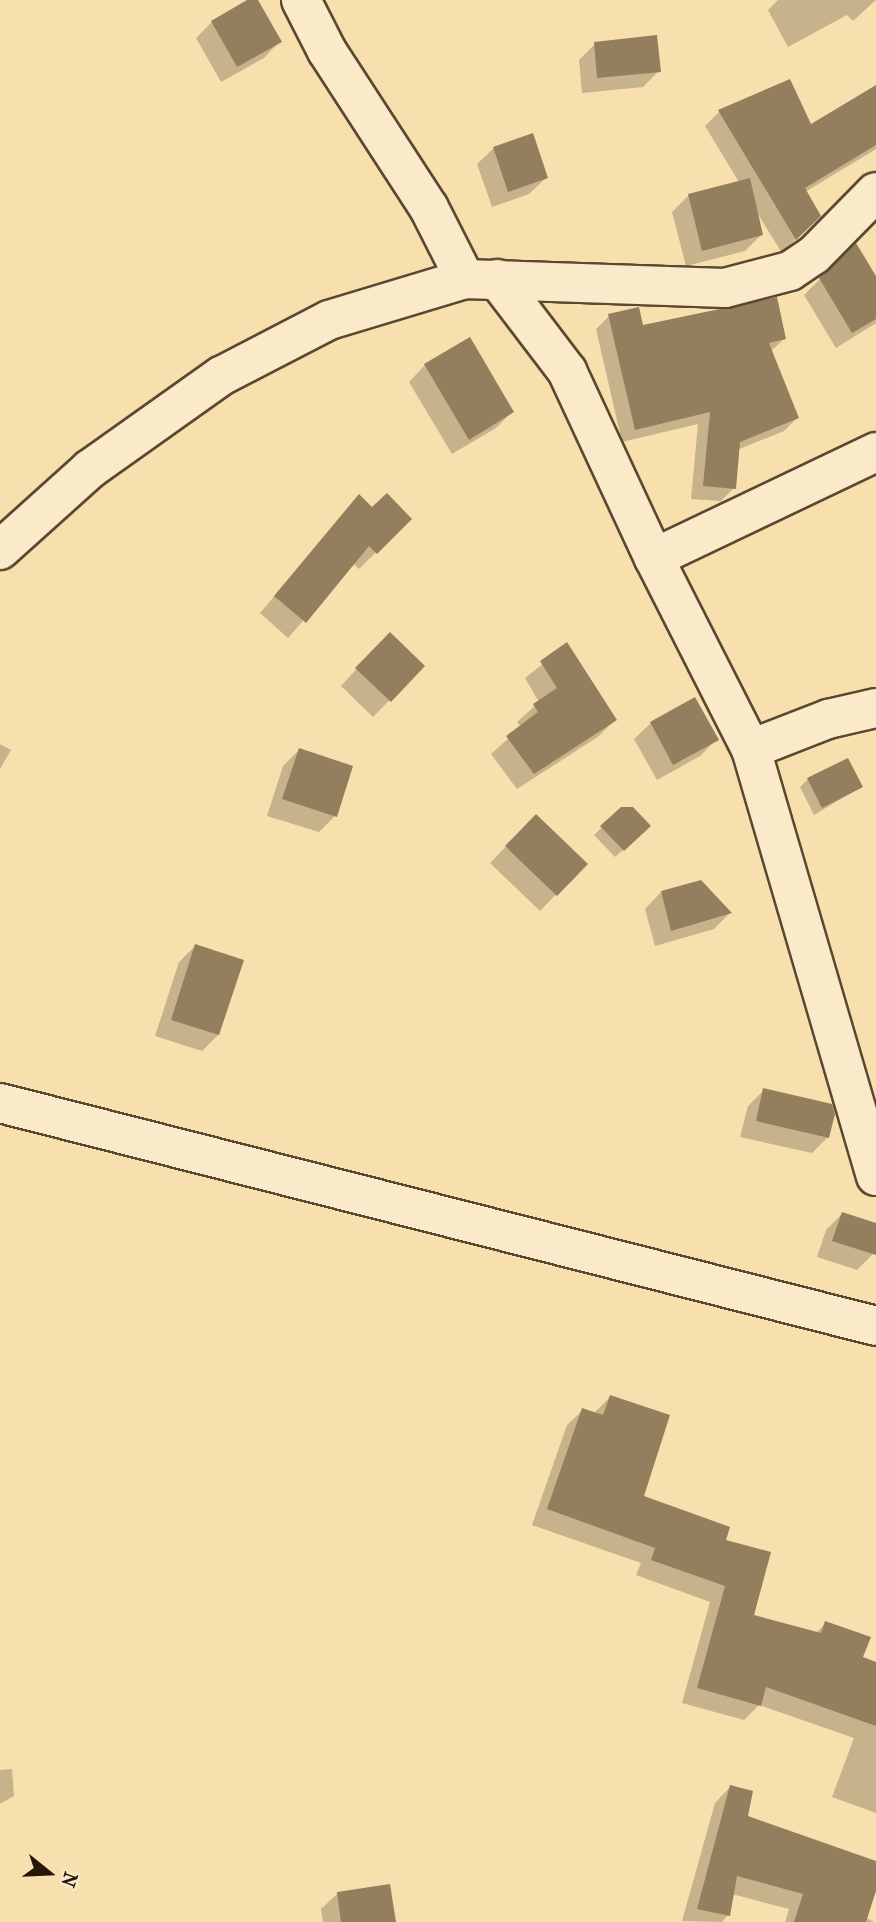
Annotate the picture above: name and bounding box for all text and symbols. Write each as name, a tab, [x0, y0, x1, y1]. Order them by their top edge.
north arrow	[14, 1838, 84, 1908]
text: N	[56, 1869, 82, 1890]

